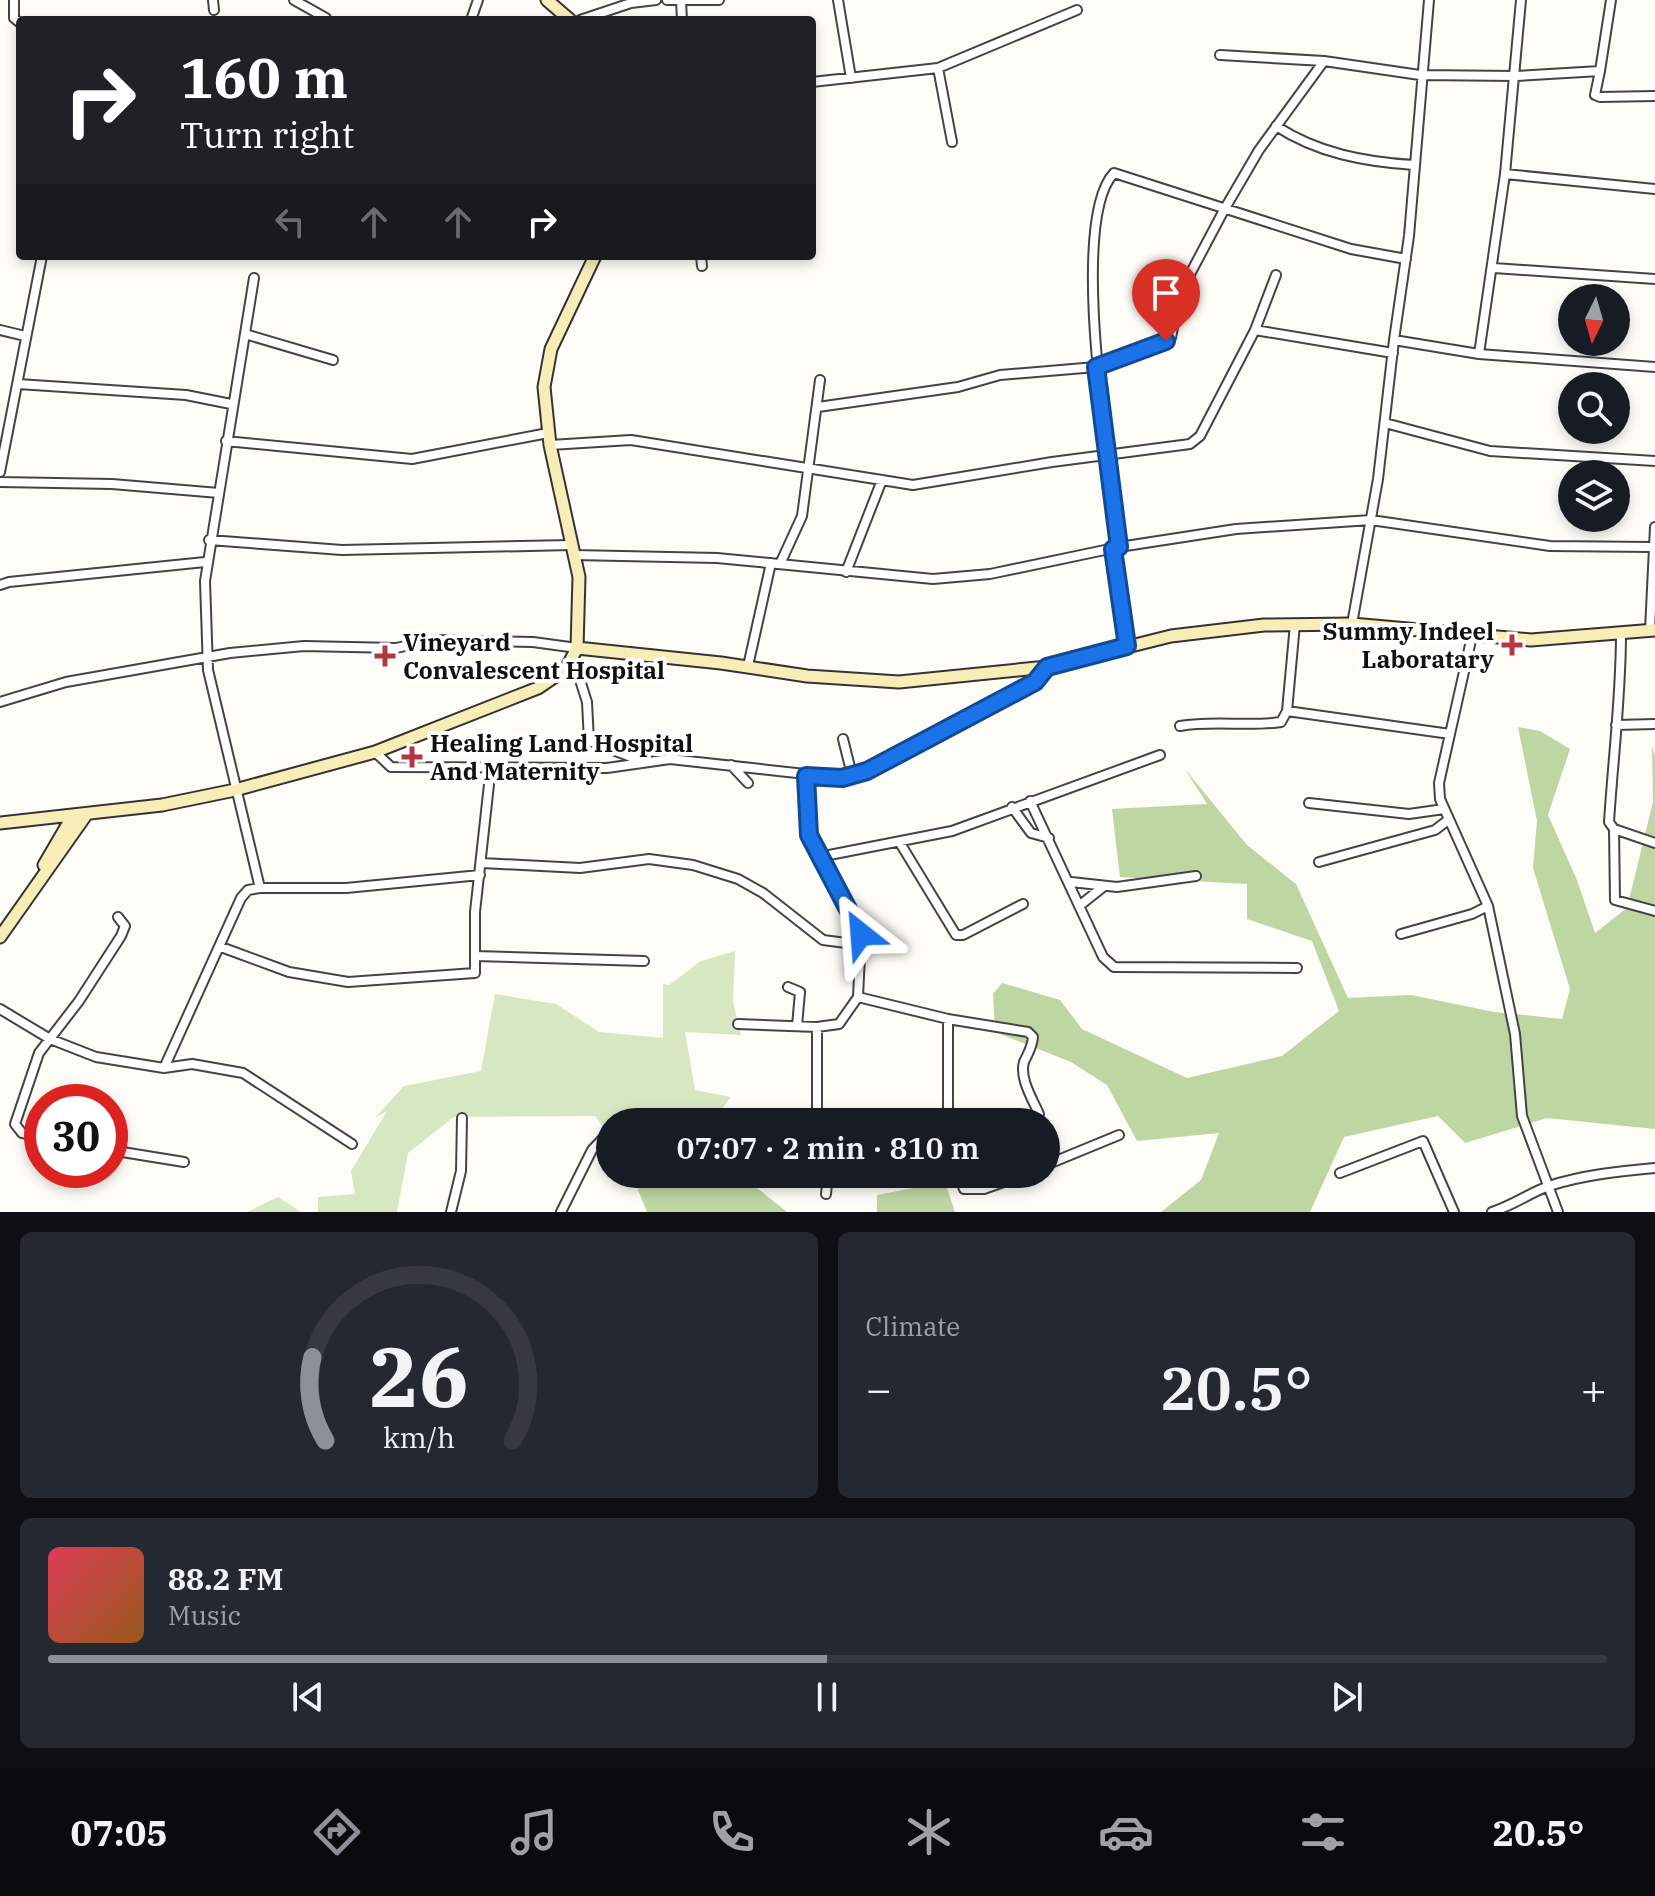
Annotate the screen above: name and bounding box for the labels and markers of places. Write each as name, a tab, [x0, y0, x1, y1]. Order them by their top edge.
pin	[1132, 259, 1200, 341]
place label: Summy Indeel Laboratary	[1323, 615, 1494, 675]
place label: Vineyard Convalescent Hospital	[403, 626, 665, 686]
marker: Summy Indeel Laboratary	[1501, 634, 1523, 656]
marker: Vineyard Convalescent Hospital	[374, 645, 396, 667]
place label: Healing Land Hospital And Maternity	[430, 727, 693, 787]
marker: Healing Land Hospital And Maternity	[401, 746, 423, 768]

